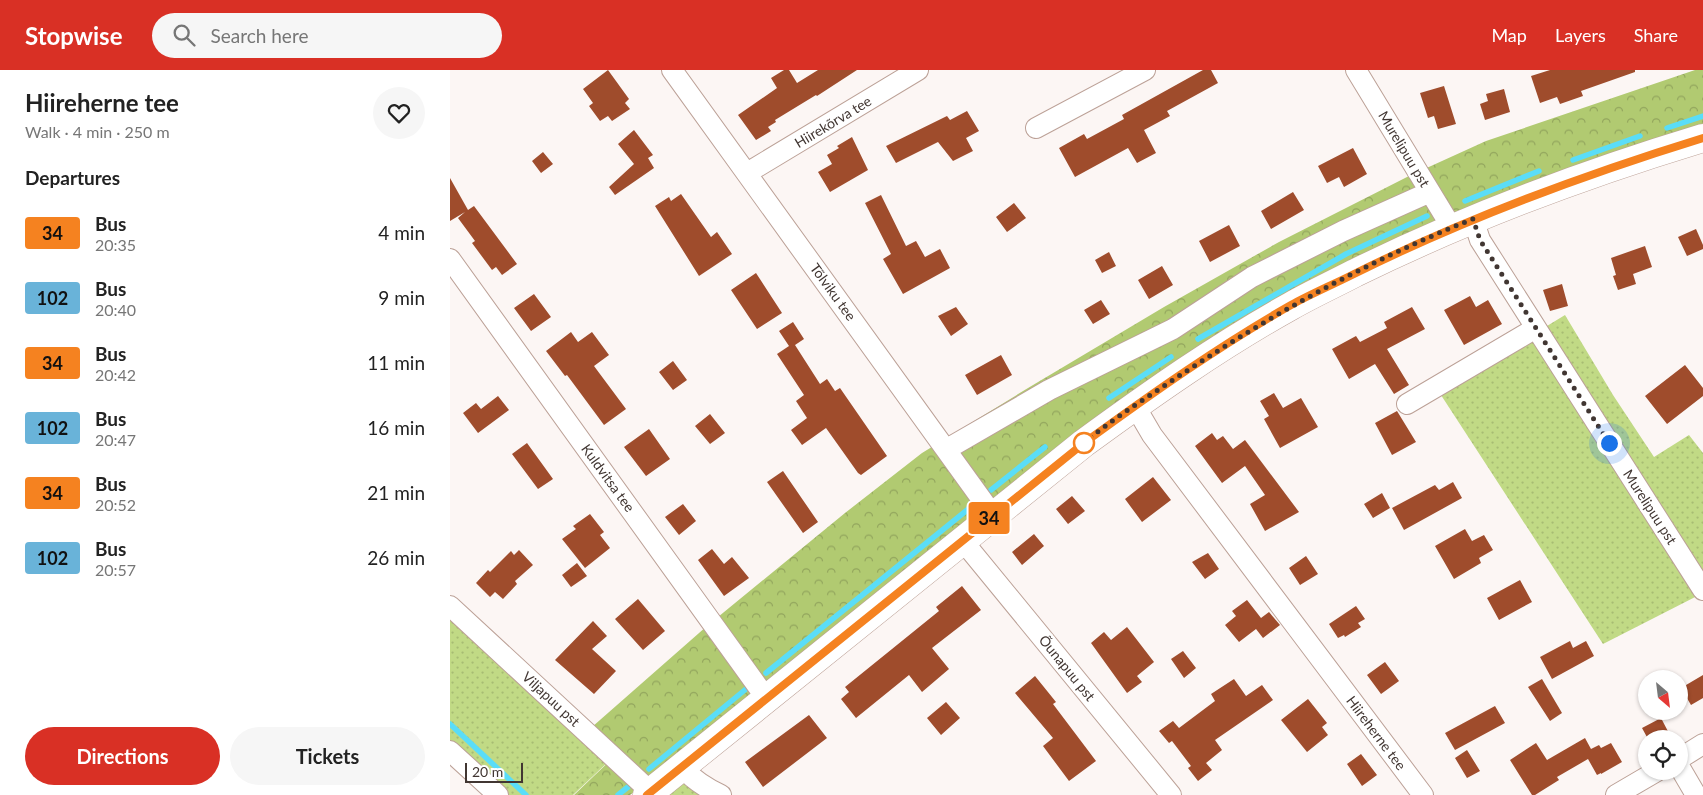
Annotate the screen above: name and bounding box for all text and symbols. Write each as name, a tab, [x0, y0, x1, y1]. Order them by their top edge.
search box	[152, 13, 502, 58]
text: Stopwise	[25, 21, 122, 50]
icon: search	[170, 21, 198, 49]
text: Search here	[210, 24, 308, 47]
text: Map	[1491, 24, 1527, 46]
text: Layers	[1555, 24, 1606, 46]
text: Share	[1634, 24, 1678, 46]
button: heart	[373, 87, 425, 139]
text: Hiireherne tee	[25, 88, 179, 117]
street label: Hiirekõrva tee	[791, 92, 874, 151]
street label: Murelipuu pst	[1375, 108, 1434, 190]
text: Walk · 4 min · 250 m	[25, 122, 170, 141]
text: Departures	[25, 166, 120, 189]
text: Bus	[95, 212, 126, 235]
text: 4 min	[378, 221, 425, 244]
text: 34	[42, 222, 63, 244]
text: 20:35	[95, 235, 136, 254]
street label: Tõlviku tee	[807, 260, 860, 324]
text: Bus	[95, 277, 126, 300]
text: 9 min	[378, 286, 425, 309]
text: 102	[37, 287, 68, 309]
text: 20:40	[95, 300, 136, 319]
text: Bus	[95, 342, 126, 365]
text: 11 min	[367, 351, 425, 374]
text: 34	[42, 352, 63, 374]
text: 20:42	[95, 365, 136, 384]
text: Bus	[95, 407, 126, 430]
text: 16 min	[367, 416, 425, 439]
text: 102	[37, 417, 68, 439]
text: 20:47	[95, 430, 136, 449]
your location	[1597, 431, 1622, 456]
unlabelled marker	[1073, 432, 1095, 454]
street label: Kuldvitsa tee	[578, 440, 639, 515]
street label: Murelipuu pst	[1620, 466, 1681, 547]
text: Bus	[95, 472, 126, 495]
text: 21 min	[367, 481, 425, 504]
text: 34	[42, 482, 63, 504]
text: 20:52	[95, 495, 136, 514]
line badge: 34	[966, 502, 1012, 534]
text: 34	[979, 507, 999, 529]
text: Bus	[95, 537, 126, 560]
text: 26 min	[367, 546, 425, 569]
text: 102	[37, 547, 68, 569]
text: 20:57	[95, 560, 136, 579]
street label: Õunapuu pst	[1036, 631, 1099, 704]
street label: Viljapuu pst	[519, 668, 584, 730]
north arrow	[1638, 670, 1688, 720]
map controls	[1638, 670, 1688, 780]
street label: Hiireherne tee	[1343, 692, 1410, 773]
button: Directions	[25, 727, 220, 785]
button: Tickets	[230, 727, 425, 785]
button: locate	[1638, 730, 1688, 780]
scale bar	[465, 760, 522, 783]
text: 20 m	[472, 763, 503, 780]

